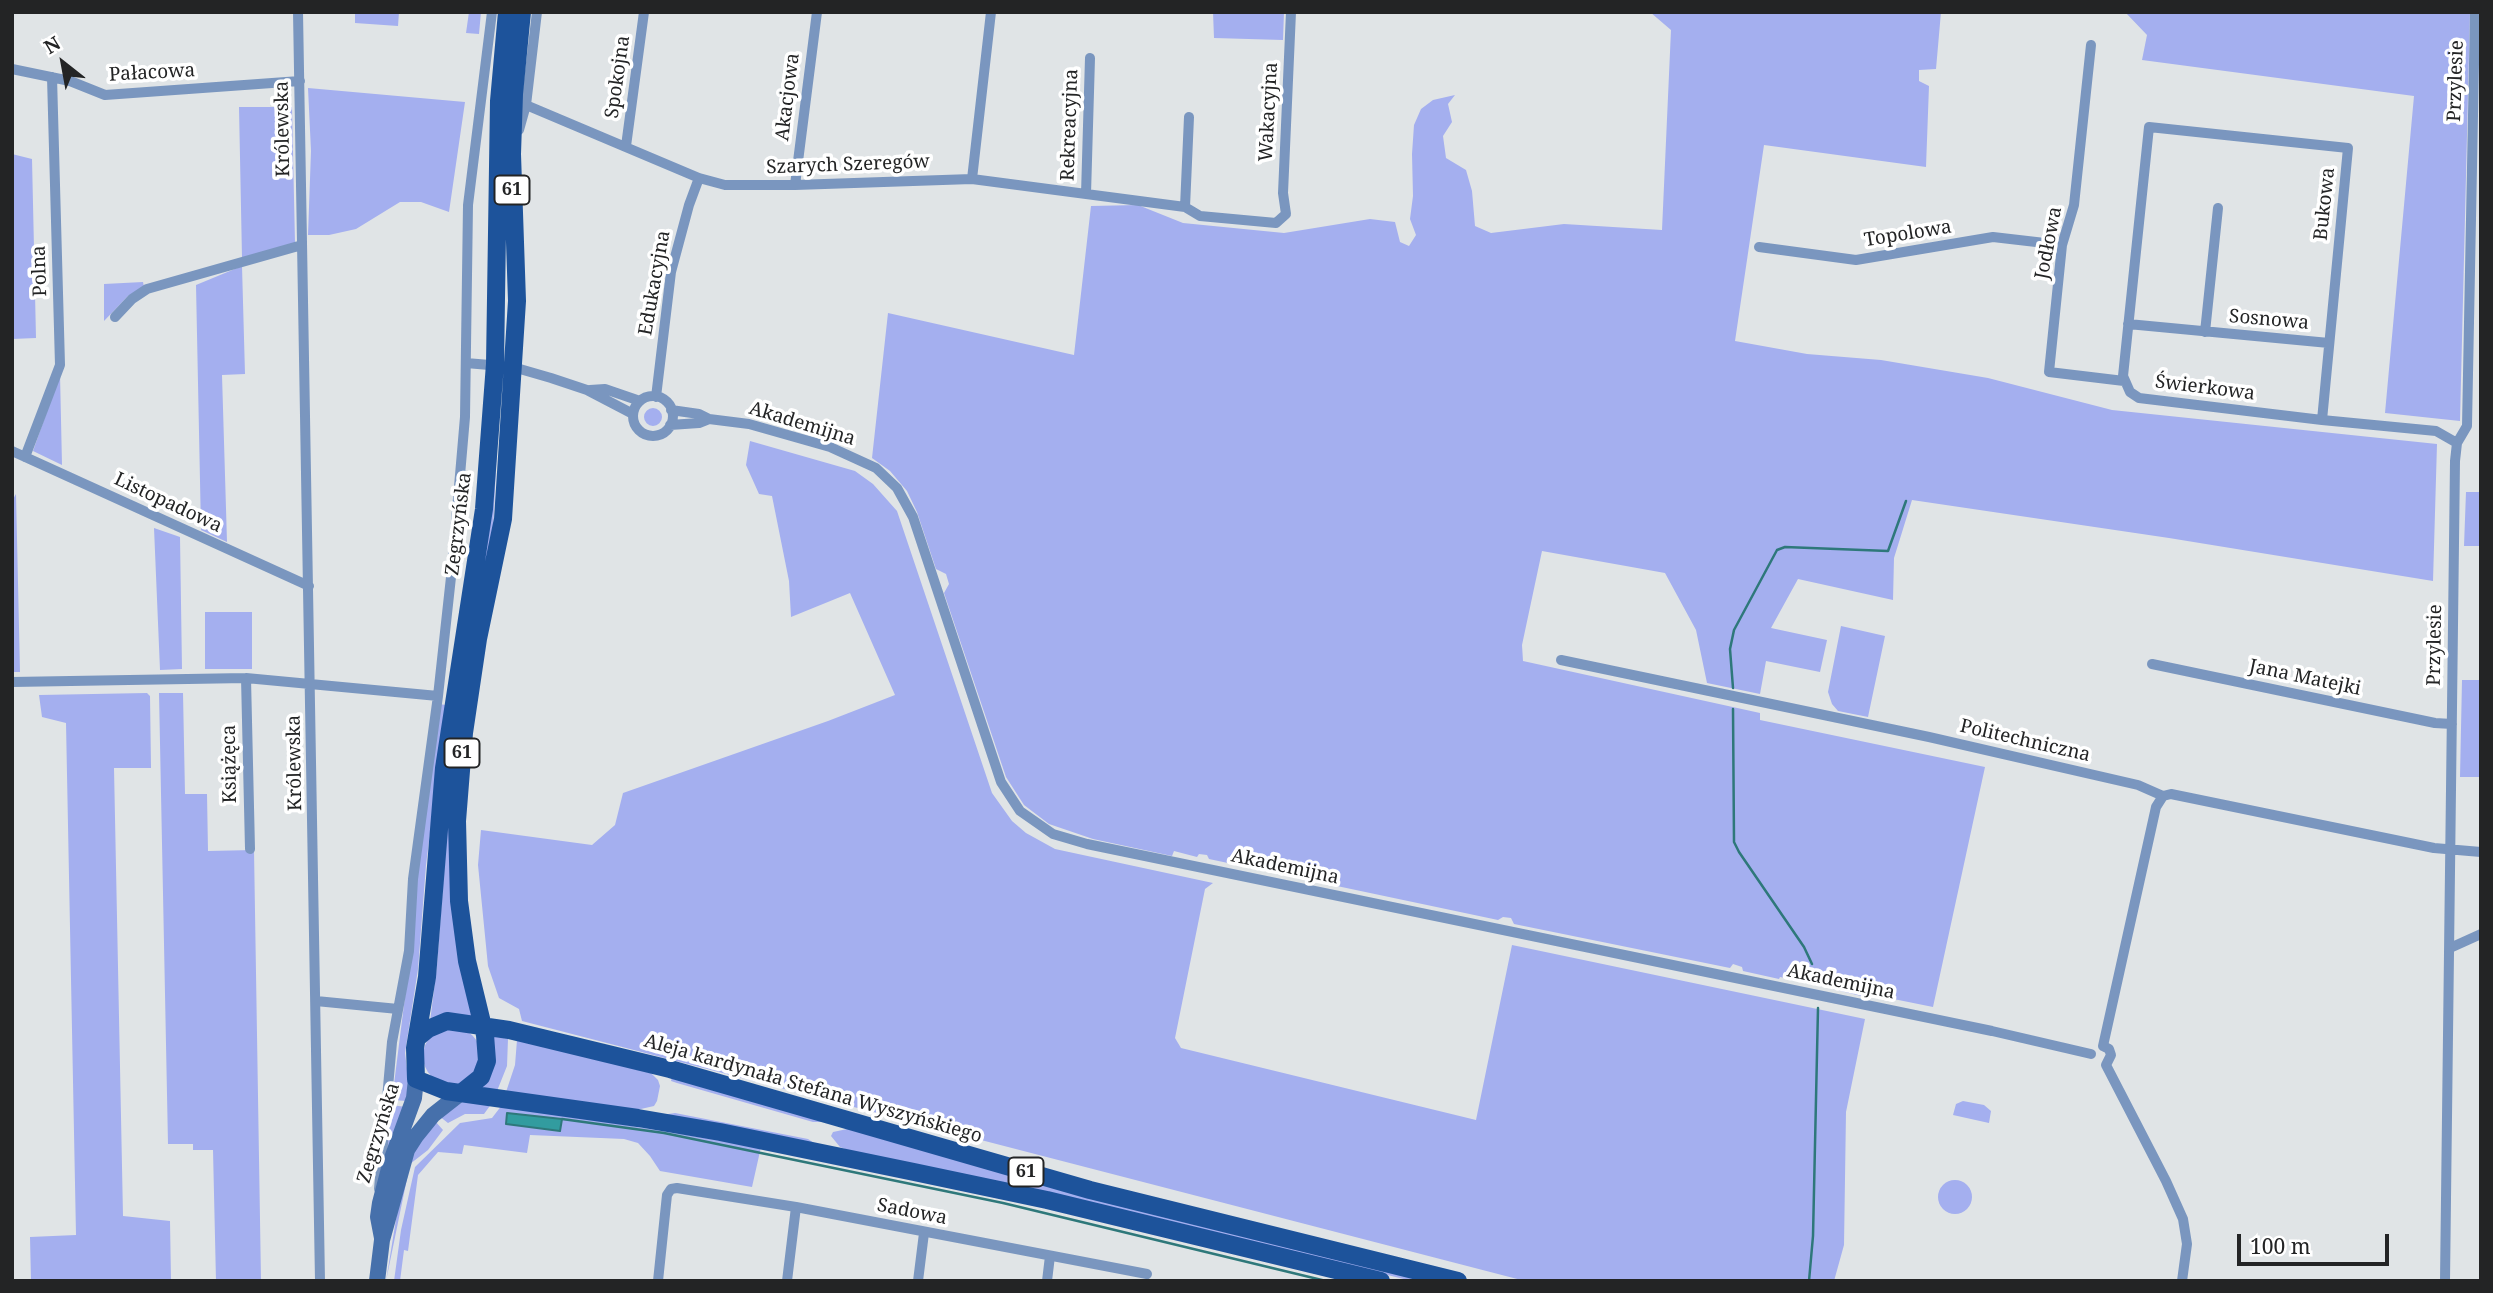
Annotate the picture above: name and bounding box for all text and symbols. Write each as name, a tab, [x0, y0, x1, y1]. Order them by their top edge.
north arrow	[28, 28, 98, 98]
text: N	[39, 30, 65, 60]
street label: Spokojna	[601, 34, 635, 120]
street label: Przylesie	[2443, 40, 2469, 122]
street label: Akacjowa	[771, 52, 805, 142]
street label: Pałacowa	[108, 59, 196, 87]
street label: Wakacyjna	[1255, 62, 1283, 162]
street label: Rekreacyjna	[1057, 68, 1083, 182]
street label: Królewska	[271, 81, 295, 177]
street label: Szarych Szeregów	[766, 151, 930, 179]
street label: Bukowa	[2310, 166, 2340, 242]
road number: 61	[494, 176, 530, 204]
street label: Jodłowa	[2031, 205, 2067, 281]
street label: Topolowa	[1863, 216, 1953, 252]
street label: Edukacyjna	[635, 229, 675, 337]
street label: Polna	[28, 245, 52, 297]
street label: Sosnowa	[2228, 305, 2310, 335]
street label: Świerkowa	[2154, 371, 2256, 405]
street label: Akademijna	[746, 397, 858, 451]
street label: Listopadowa	[111, 468, 225, 538]
street label: Zegrzyńska	[441, 471, 477, 577]
street label: Przylesie	[2423, 604, 2447, 686]
street label: Jana Matejki	[2247, 655, 2363, 701]
street label: Królewska	[283, 715, 307, 811]
street label: Politechniczna	[1958, 715, 2092, 767]
street label: Książęca	[218, 725, 242, 803]
road number: 61	[444, 738, 480, 768]
street label: Akademijna	[1229, 844, 1341, 890]
street label: Akademijna	[1785, 959, 1897, 1005]
street label: Aleja kardynała Stefana Wyszyńskiego	[641, 1030, 985, 1148]
street label: Zegrzyńska	[353, 1080, 405, 1186]
road number: 61	[1009, 1157, 1044, 1186]
street label: Sadowa	[875, 1194, 949, 1230]
scale bar	[2241, 1220, 2393, 1264]
text: 100 m	[2250, 1232, 2311, 1260]

